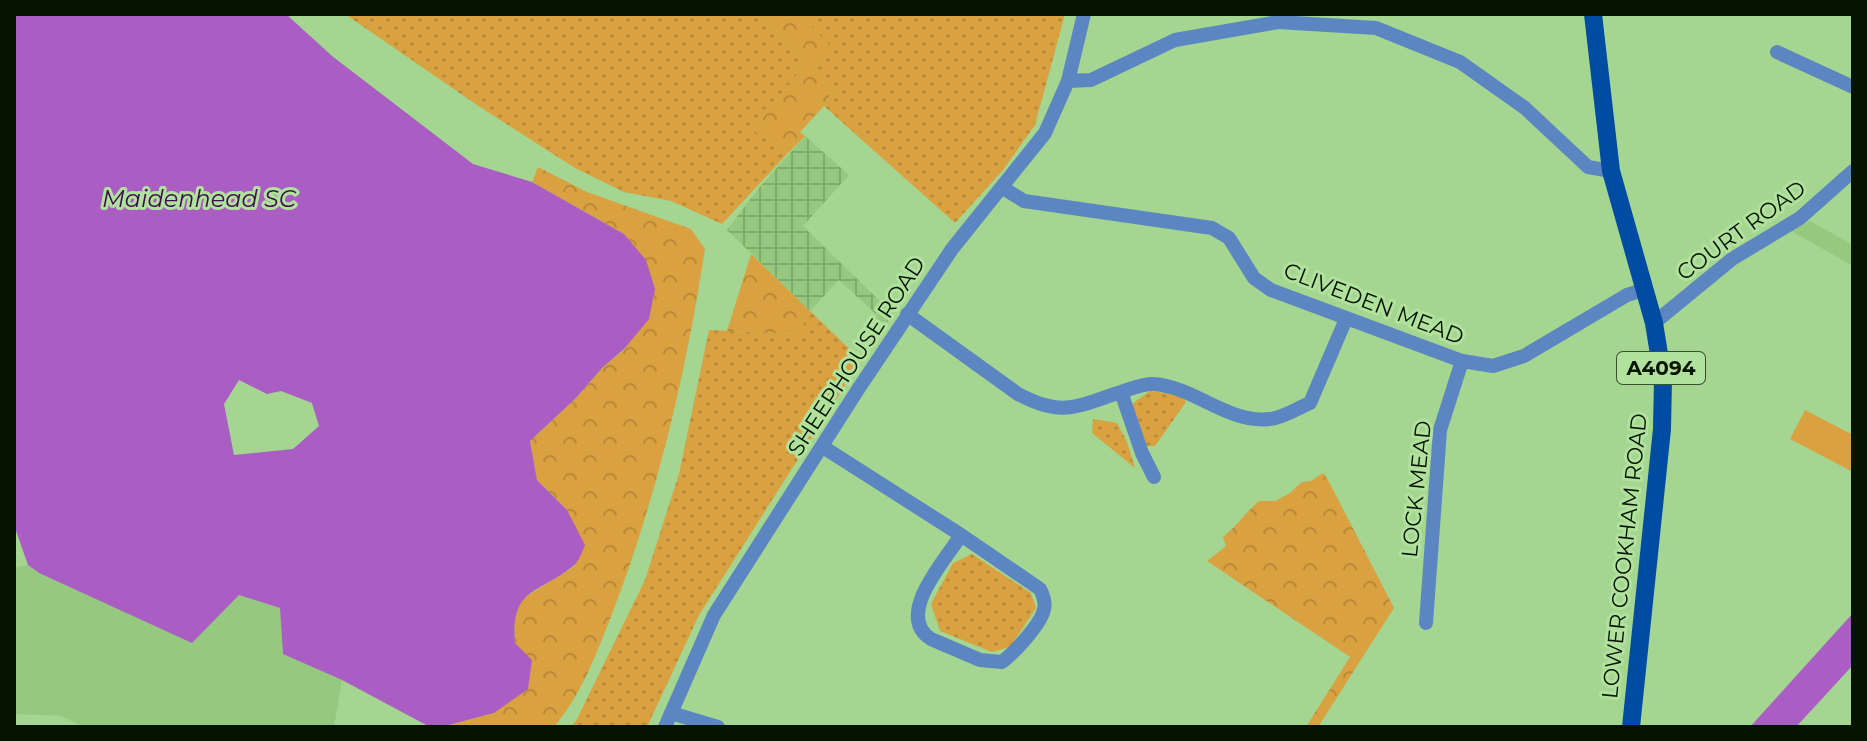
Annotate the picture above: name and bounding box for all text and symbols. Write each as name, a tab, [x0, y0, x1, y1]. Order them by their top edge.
street label: COURT ROAD	[1672, 175, 1811, 286]
water label: Maidenhead SC	[102, 184, 297, 213]
street label: SHEEPHOUSE ROAD	[782, 252, 931, 461]
street label: CLIVEDEN MEAD	[1280, 257, 1468, 350]
road number: A4094	[1617, 352, 1705, 384]
street label: LOWER COOKHAM ROAD	[1596, 412, 1653, 700]
street label: LOCK MEAD	[1396, 419, 1437, 559]

